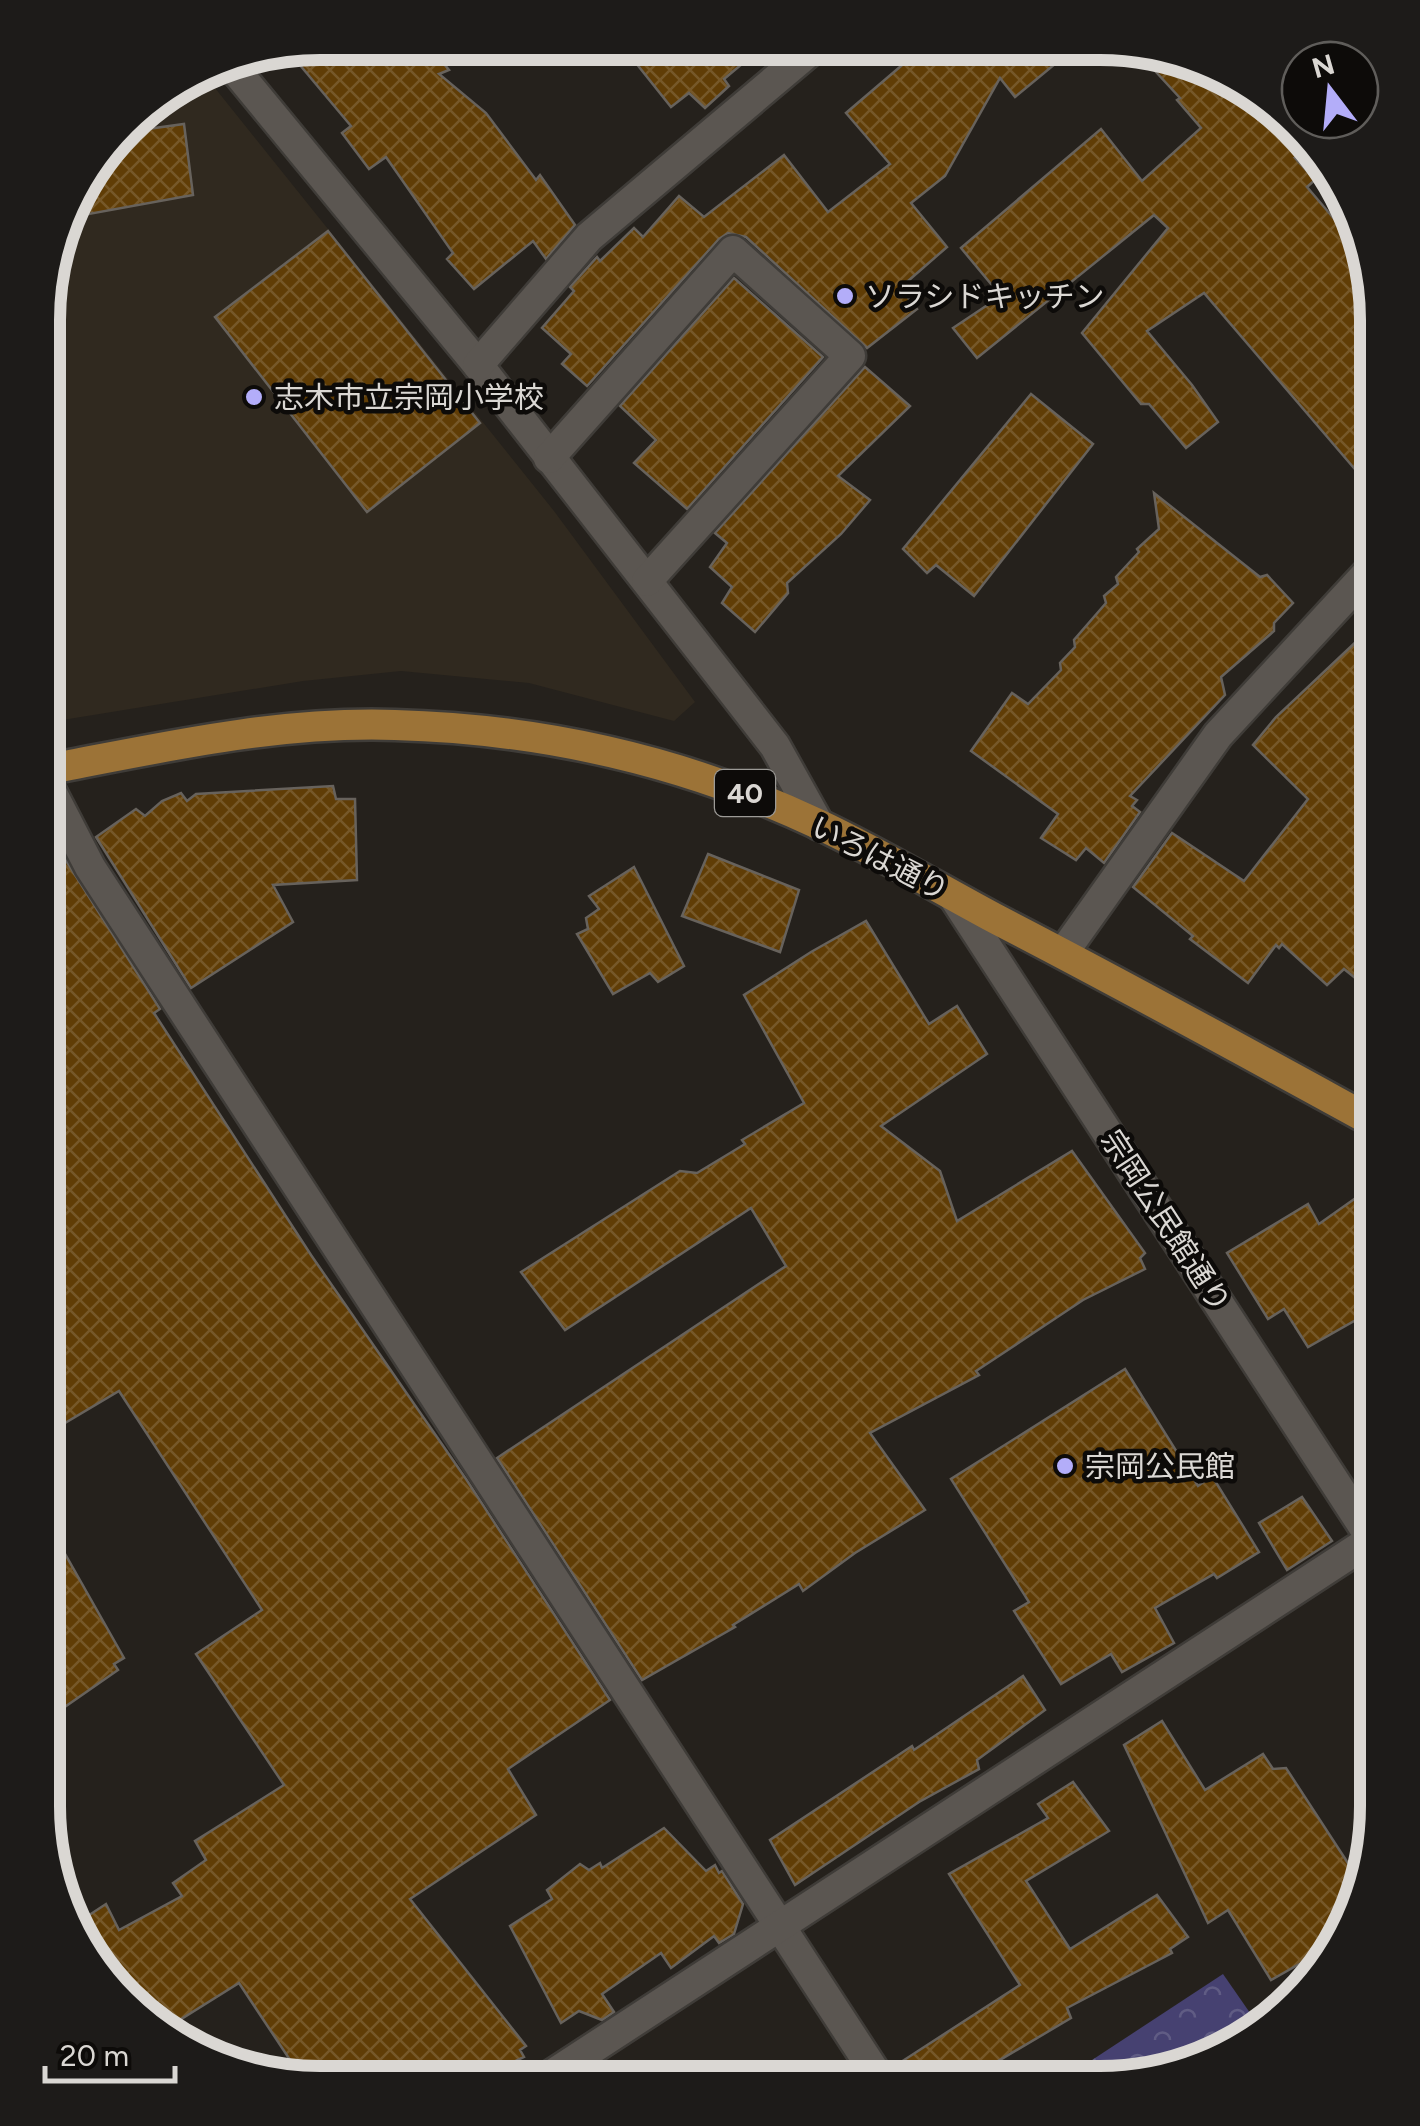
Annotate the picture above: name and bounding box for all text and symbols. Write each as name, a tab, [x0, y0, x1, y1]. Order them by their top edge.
north arrow	[1280, 40, 1380, 140]
text: N	[1308, 47, 1338, 85]
place label: ソラシドキッチン	[865, 278, 1104, 315]
marker: ソラシドキッチン	[834, 285, 856, 307]
place label: 志木市立宗岡小学校	[274, 379, 544, 416]
marker: 志木市立宗岡小学校	[243, 386, 265, 408]
road number: 40	[715, 770, 775, 816]
street label: いろは通り	[805, 807, 955, 909]
street label: 宗岡公民館通り	[1093, 1123, 1239, 1319]
place label: 宗岡公民館	[1085, 1448, 1235, 1485]
marker: 宗岡公民館	[1054, 1455, 1076, 1477]
scale bar	[45, 2021, 175, 2083]
text: 20 m	[60, 2037, 129, 2074]

